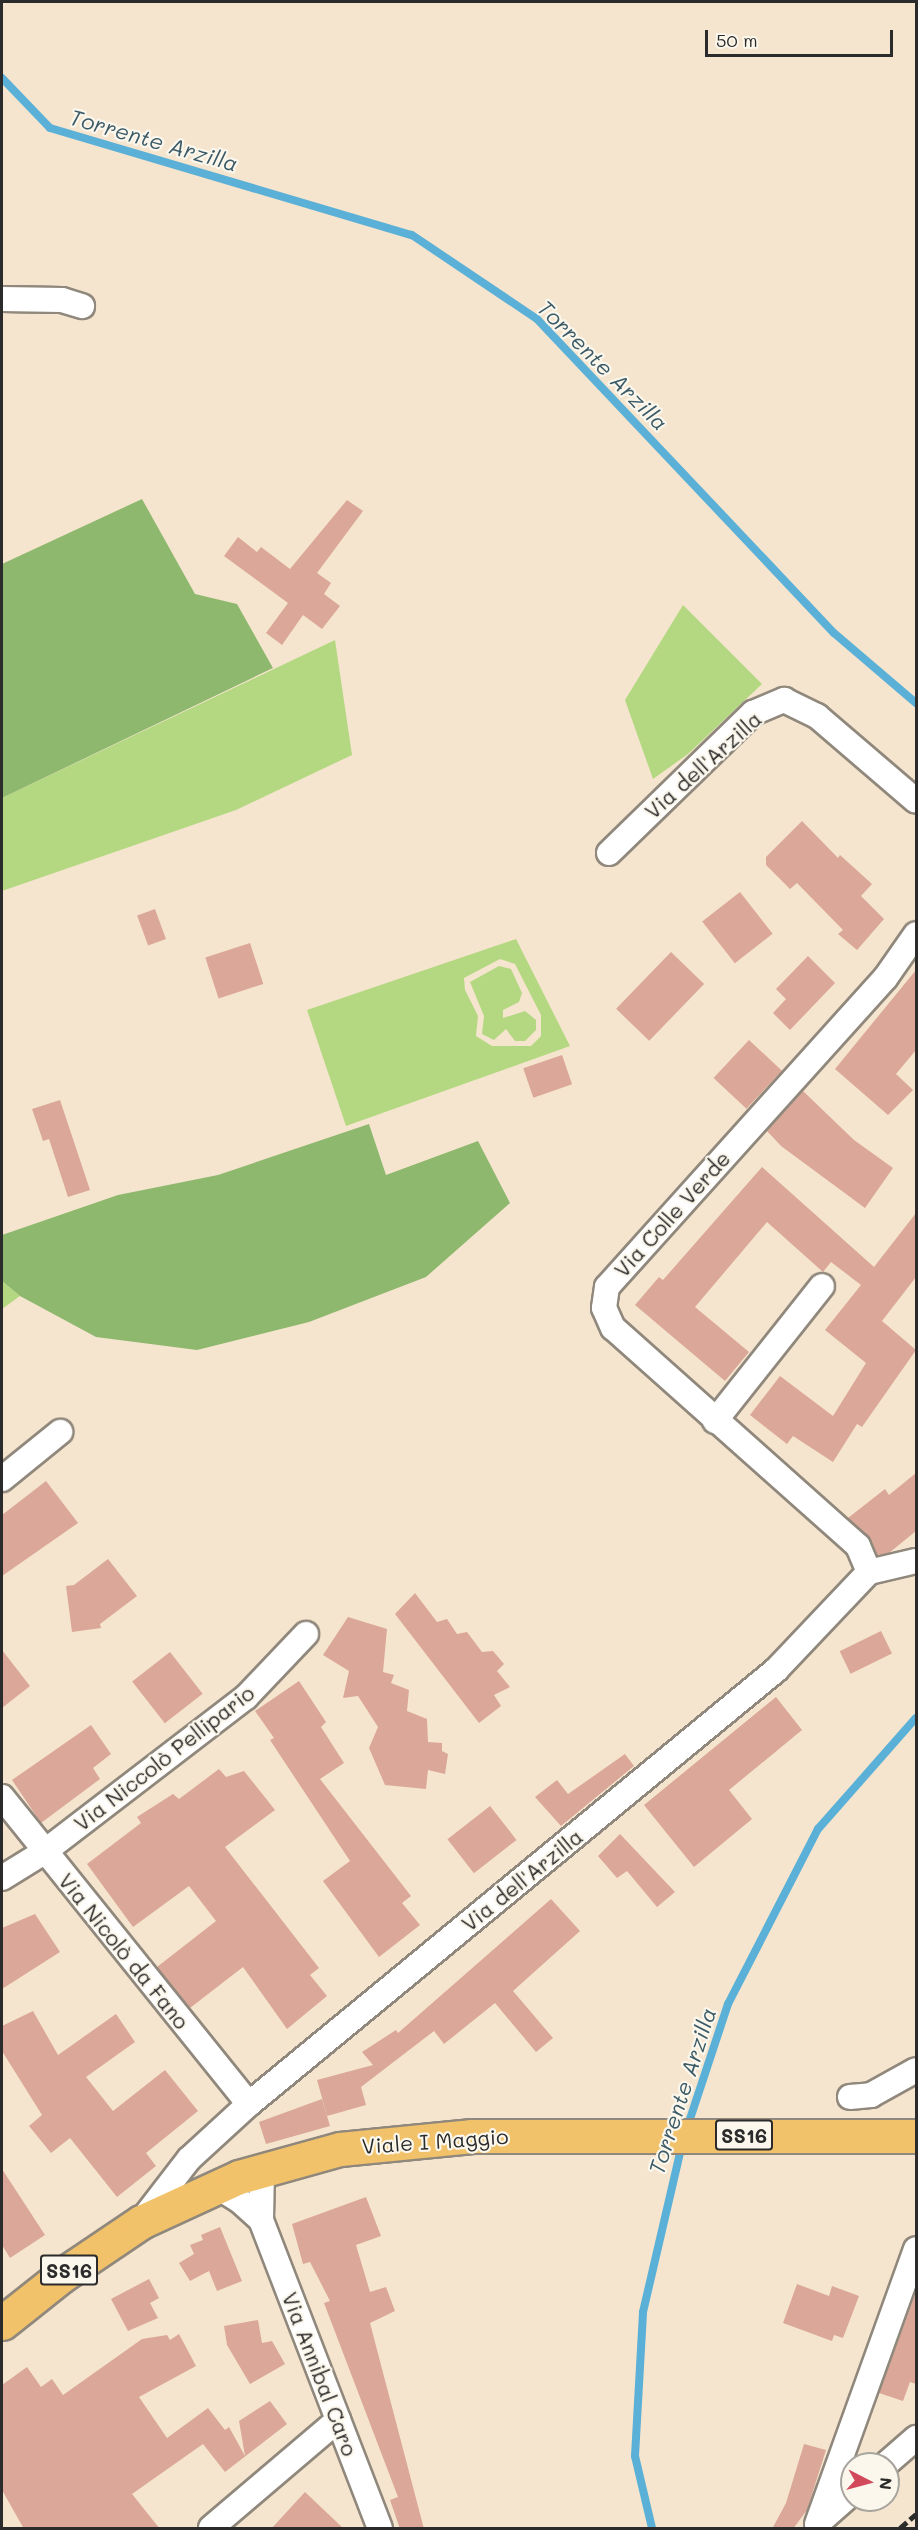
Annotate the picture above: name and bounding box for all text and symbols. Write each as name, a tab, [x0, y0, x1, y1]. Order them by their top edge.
scale bar	[708, 18, 896, 56]
text: 50 m	[716, 28, 758, 52]
water label: Torrente Arzilla	[67, 103, 241, 177]
water label: Torrente Arzilla	[532, 294, 674, 436]
street label: Via dell'Arzilla	[640, 706, 766, 824]
street label: Via Colle Verde	[609, 1146, 735, 1282]
street label: Via Niccolò Pellipario	[69, 1680, 259, 1836]
street label: Via dell'Arzilla	[457, 1824, 587, 1936]
street label: Via Nicolò da Fano	[54, 1868, 194, 2034]
water label: Torrente Arzilla	[643, 2004, 721, 2178]
road number: SS16	[714, 2118, 774, 2152]
street label: Viale I Maggio	[361, 2123, 509, 2159]
road number: SS16	[39, 2253, 99, 2287]
street label: Via Annibal Caro	[277, 2289, 363, 2459]
north arrow	[840, 2452, 900, 2512]
text: N	[875, 2477, 897, 2491]

